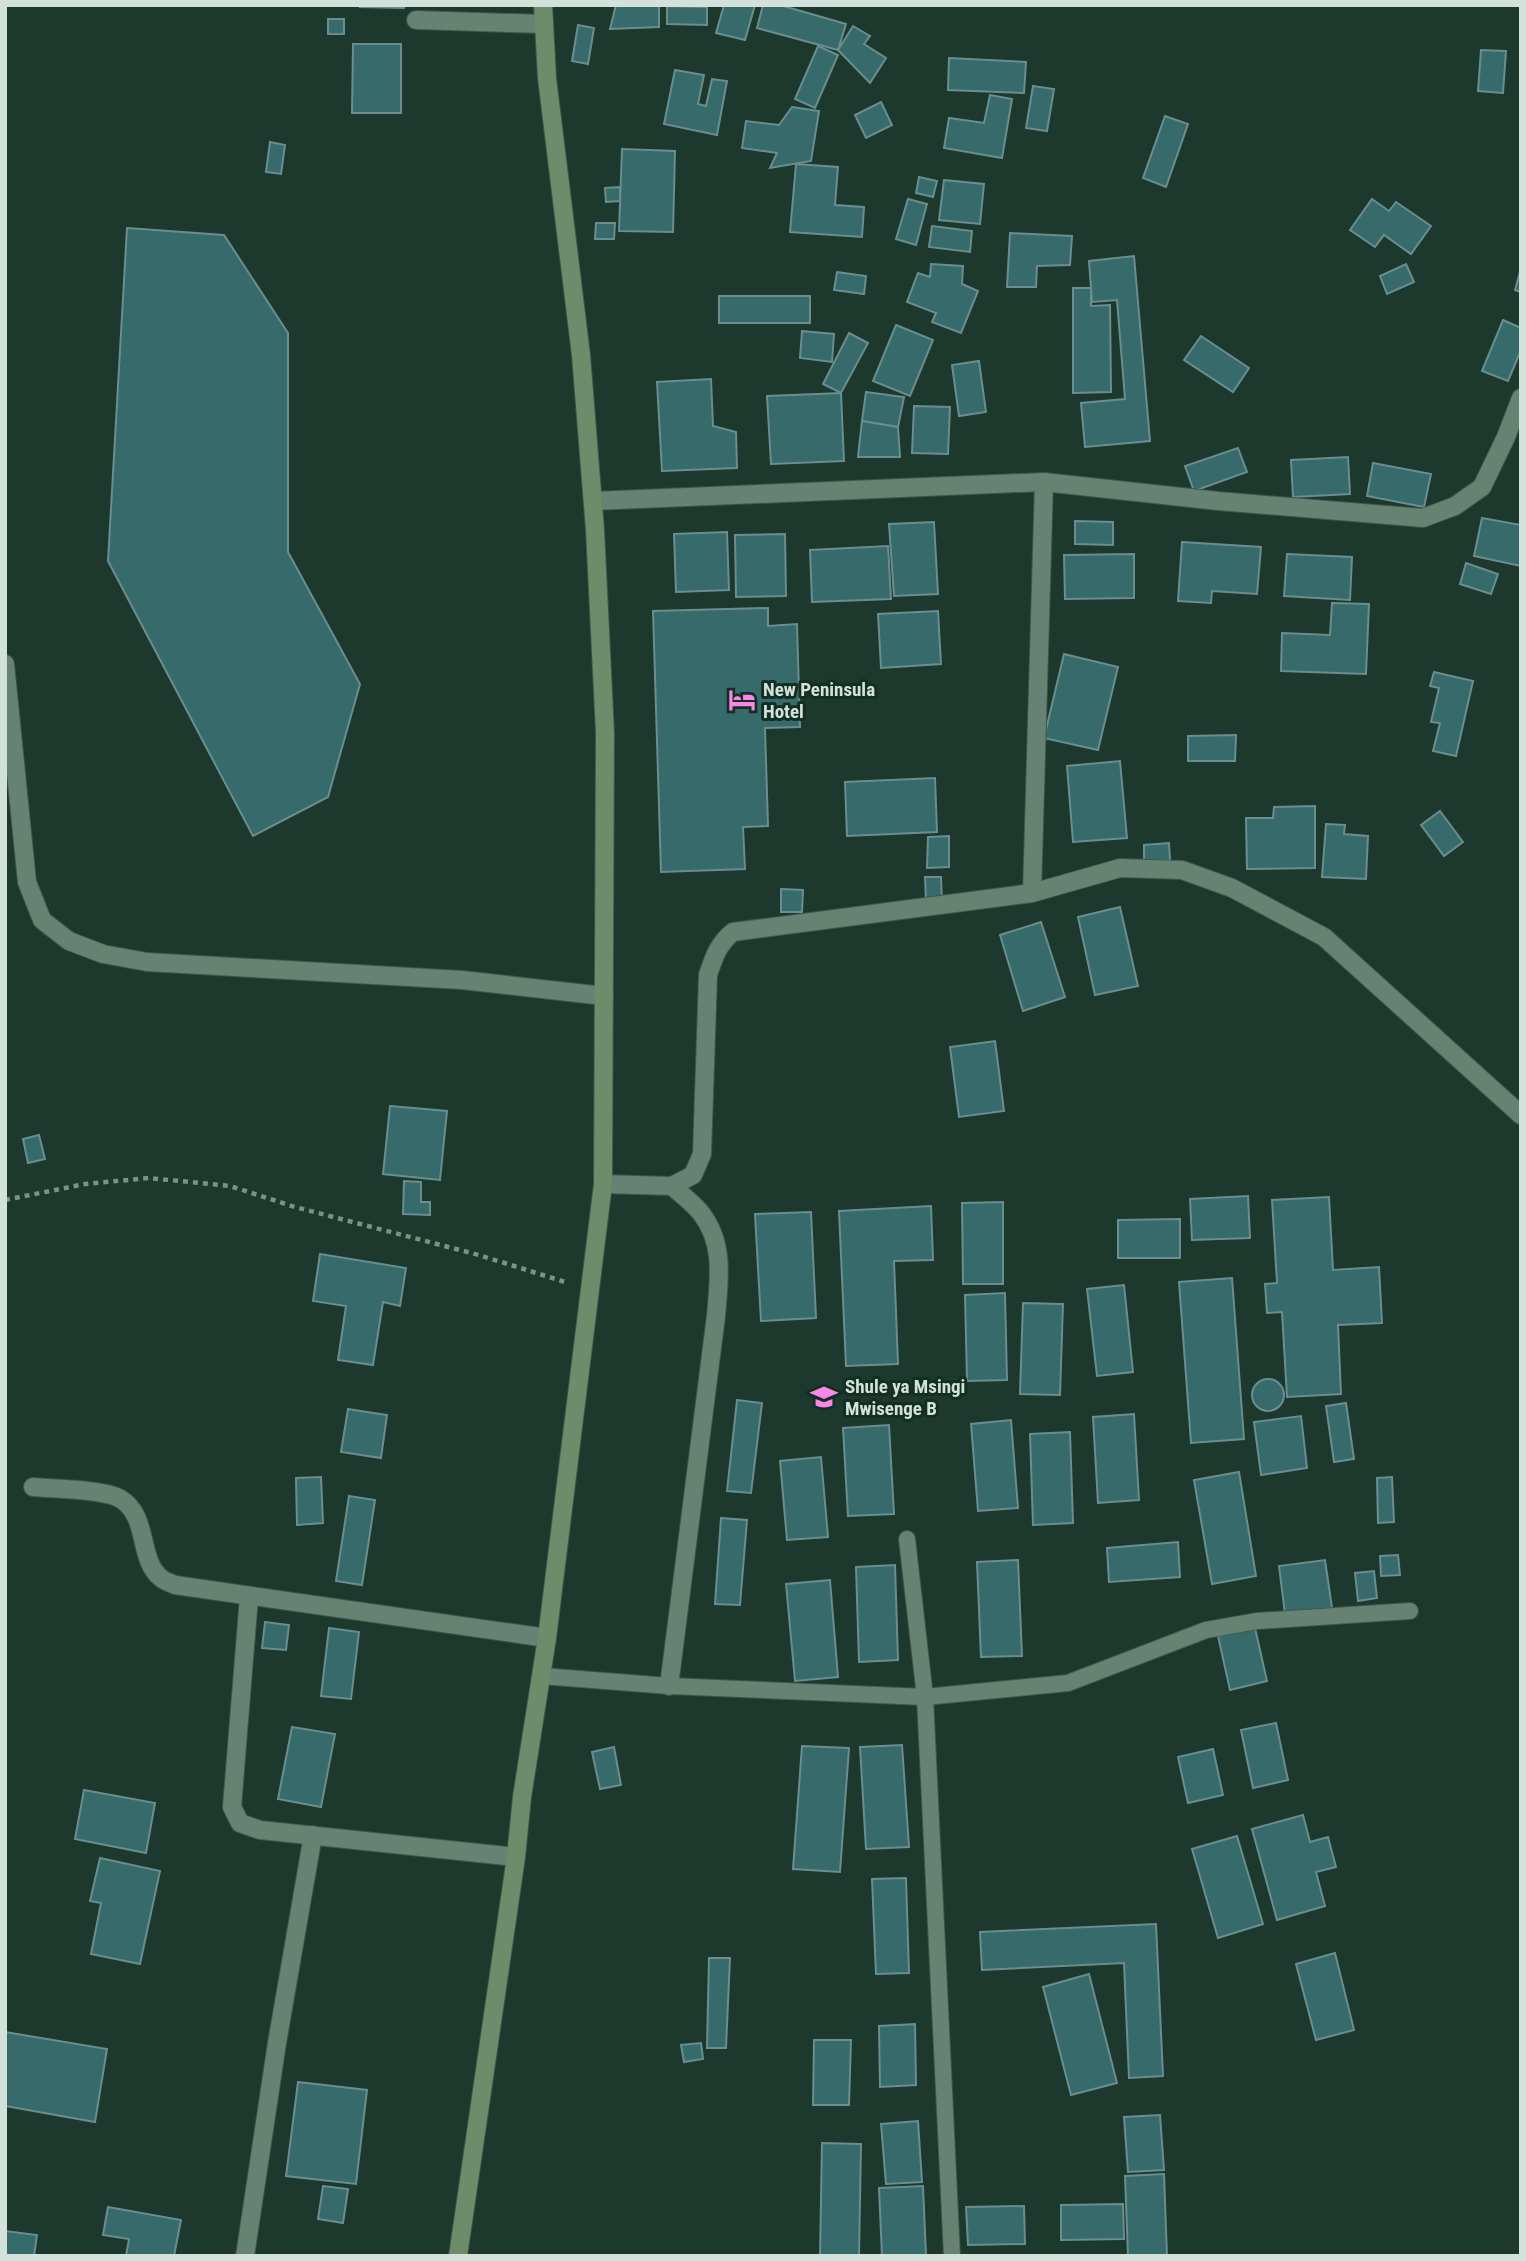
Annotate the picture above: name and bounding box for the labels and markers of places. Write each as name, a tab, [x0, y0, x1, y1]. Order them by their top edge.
place label: New Peninsula Hotel	[763, 678, 875, 723]
hotel icon: New Peninsula Hotel	[727, 685, 757, 715]
place label: Shule ya Msingi Mwisenge B	[845, 1375, 965, 1420]
school or university icon: Shule ya Msingi Mwisenge B	[809, 1382, 839, 1412]

